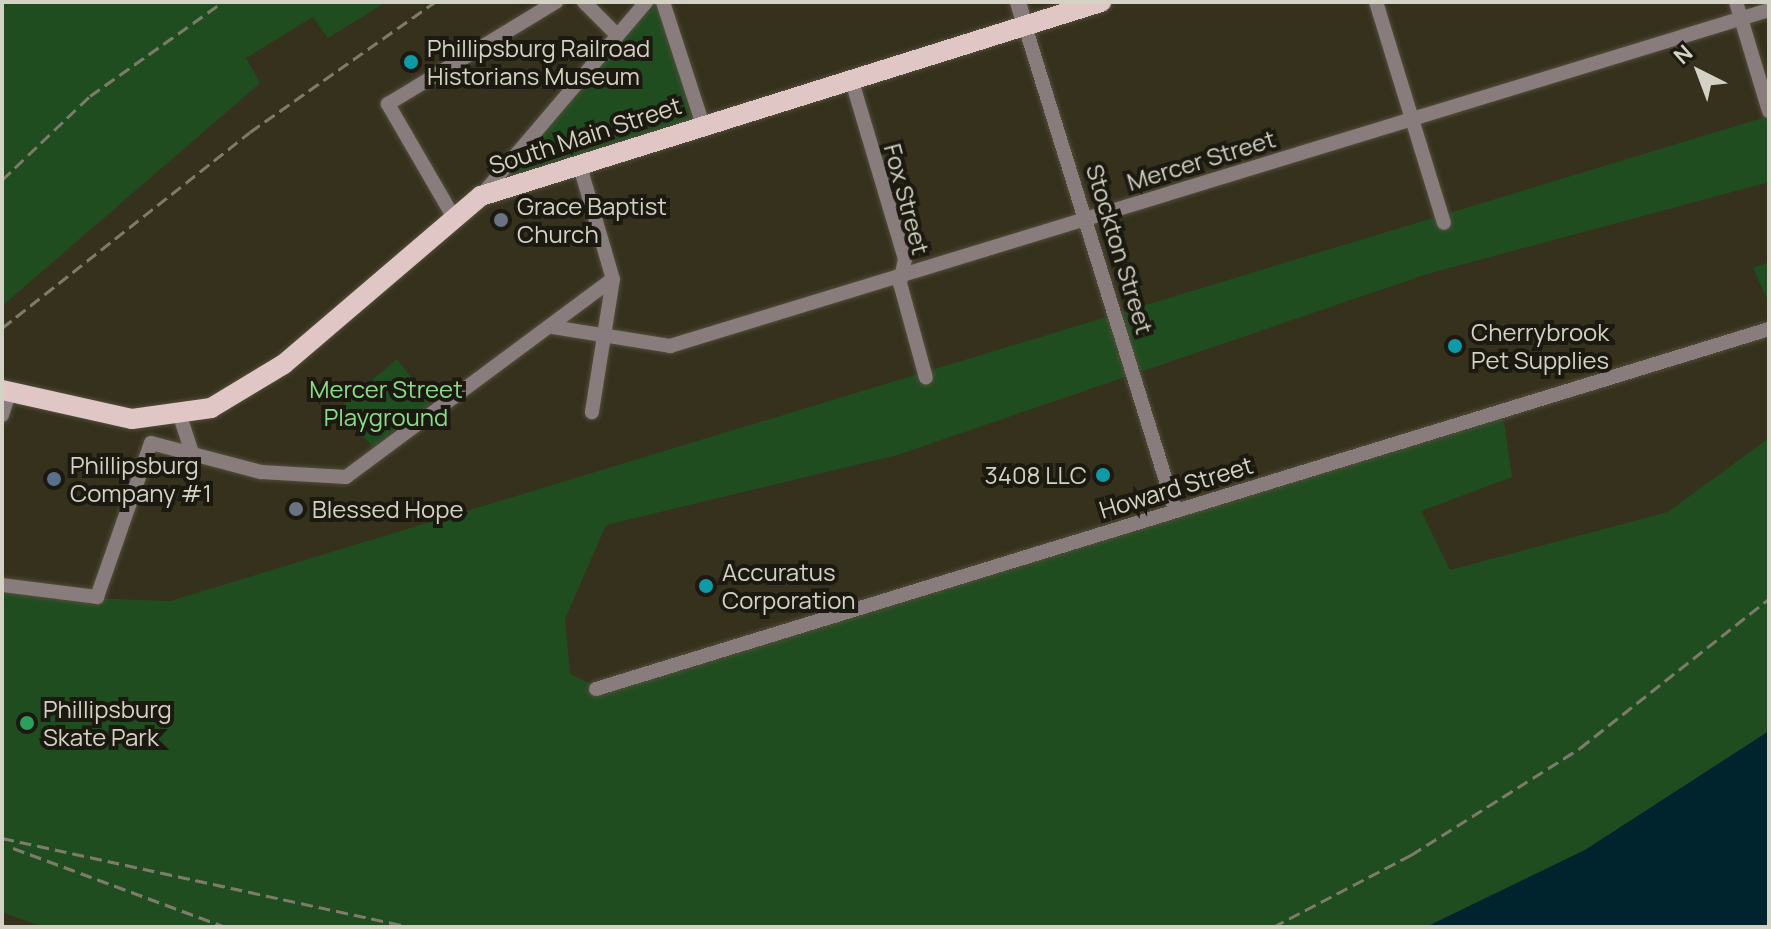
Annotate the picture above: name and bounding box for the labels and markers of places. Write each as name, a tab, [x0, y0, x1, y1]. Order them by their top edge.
place label: Phillipsburg Railroad Historians Museum	[427, 34, 650, 90]
marker: Phillipsburg Railroad Historians Museum	[402, 53, 420, 71]
place label: Grace Baptist Church	[517, 192, 667, 248]
marker: Grace Baptist Church	[492, 211, 510, 229]
place label: Cherrybrook Pet Supplies	[1471, 318, 1609, 374]
marker: Cherrybrook Pet Supplies	[1446, 337, 1464, 355]
place label: Phillipsburg Company #1	[70, 451, 212, 507]
place label: 3408 LLC	[985, 461, 1087, 489]
marker: 3408 LLC	[1094, 466, 1112, 484]
marker: Phillipsburg Company #1	[45, 470, 63, 488]
place label: Blessed Hope	[312, 495, 463, 523]
marker: Blessed Hope	[287, 500, 305, 518]
place label: Accuratus Corporation	[722, 558, 856, 614]
marker: Accuratus Corporation	[697, 577, 715, 595]
place label: Phillipsburg Skate Park	[43, 695, 172, 751]
marker: Phillipsburg Skate Park	[18, 714, 36, 732]

